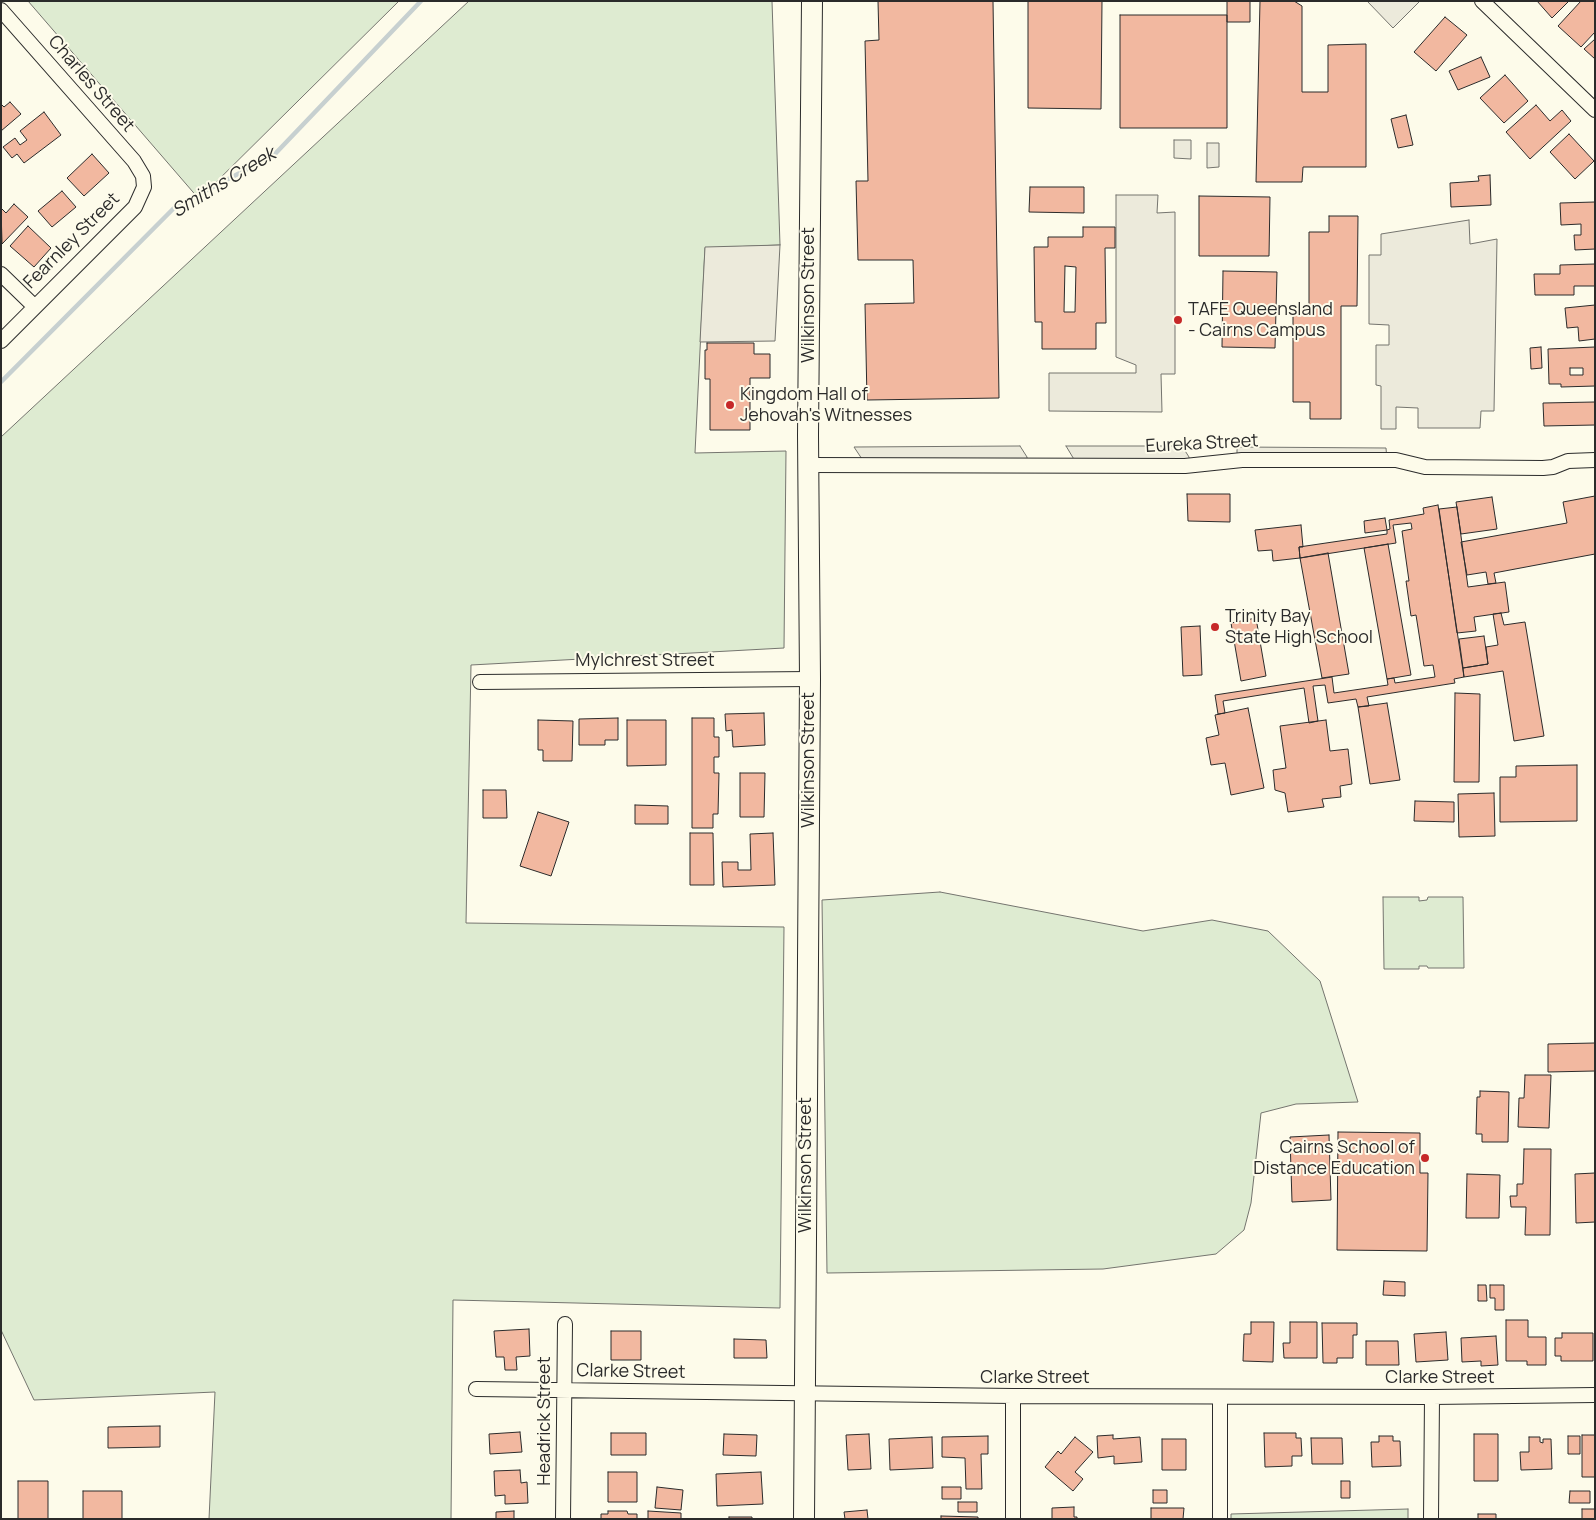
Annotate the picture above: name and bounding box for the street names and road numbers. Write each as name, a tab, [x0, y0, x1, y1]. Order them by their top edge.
street label: Charles Street	[43, 31, 139, 137]
street label: Fearnley Street	[20, 189, 124, 293]
street label: Wilkinson Street	[798, 227, 820, 363]
street label: Eureka Street	[1145, 430, 1259, 458]
street label: Mylchrest Street	[575, 650, 715, 672]
street label: Wilkinson Street	[798, 692, 820, 828]
street label: Wilkinson Street	[795, 1097, 817, 1233]
street label: Headrick Street	[534, 1356, 556, 1486]
street label: Clarke Street	[576, 1360, 686, 1384]
street label: Clarke Street	[980, 1367, 1090, 1389]
street label: Clarke Street	[1385, 1367, 1495, 1389]

